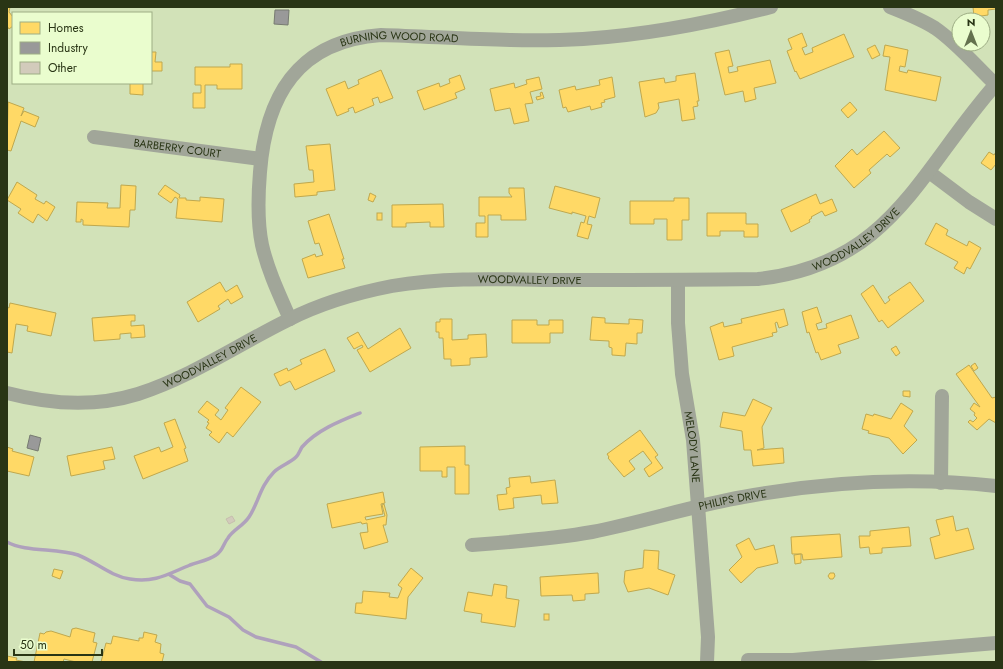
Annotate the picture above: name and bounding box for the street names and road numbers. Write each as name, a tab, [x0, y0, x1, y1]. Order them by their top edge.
street label: BURNING WOOD ROAD	[338, 27, 459, 51]
street label: BARBERRY COURT	[133, 134, 222, 162]
street label: WOODVALLEY DRIVE	[810, 204, 903, 275]
street label: WOODVALLEY DRIVE	[478, 271, 582, 288]
street label: WOODVALLEY DRIVE	[161, 330, 260, 392]
street label: MELODY LANE	[680, 410, 704, 483]
street label: PHILIPS DRIVE	[697, 485, 768, 514]

